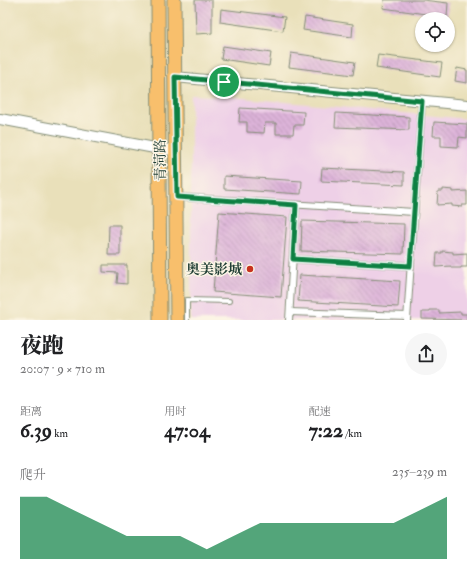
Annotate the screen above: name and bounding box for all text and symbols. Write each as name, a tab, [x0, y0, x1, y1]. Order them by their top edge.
map controls	[415, 12, 455, 52]
button: locate	[415, 12, 455, 52]
pin	[207, 65, 241, 99]
icon: arrive	[213, 71, 235, 93]
street label: 青菏路	[152, 139, 169, 181]
place label: 奥美影城	[186, 261, 242, 278]
marker: 奥美影城	[245, 264, 255, 274]
text: 夜跑	[20, 332, 64, 360]
button: share	[405, 333, 447, 375]
text: 20:07 · 9 × 710 m	[20, 361, 105, 377]
text: 距离	[20, 405, 42, 418]
text: 用时	[164, 405, 186, 418]
text: 配速	[309, 405, 331, 418]
text: 6.39	[20, 418, 52, 443]
text: 47:04	[164, 418, 210, 443]
text: 7:22	[309, 418, 343, 443]
text: km	[52, 427, 68, 440]
text: /km	[343, 427, 362, 440]
text: 235–239 m	[392, 464, 447, 480]
text: 爬升	[20, 467, 46, 483]

